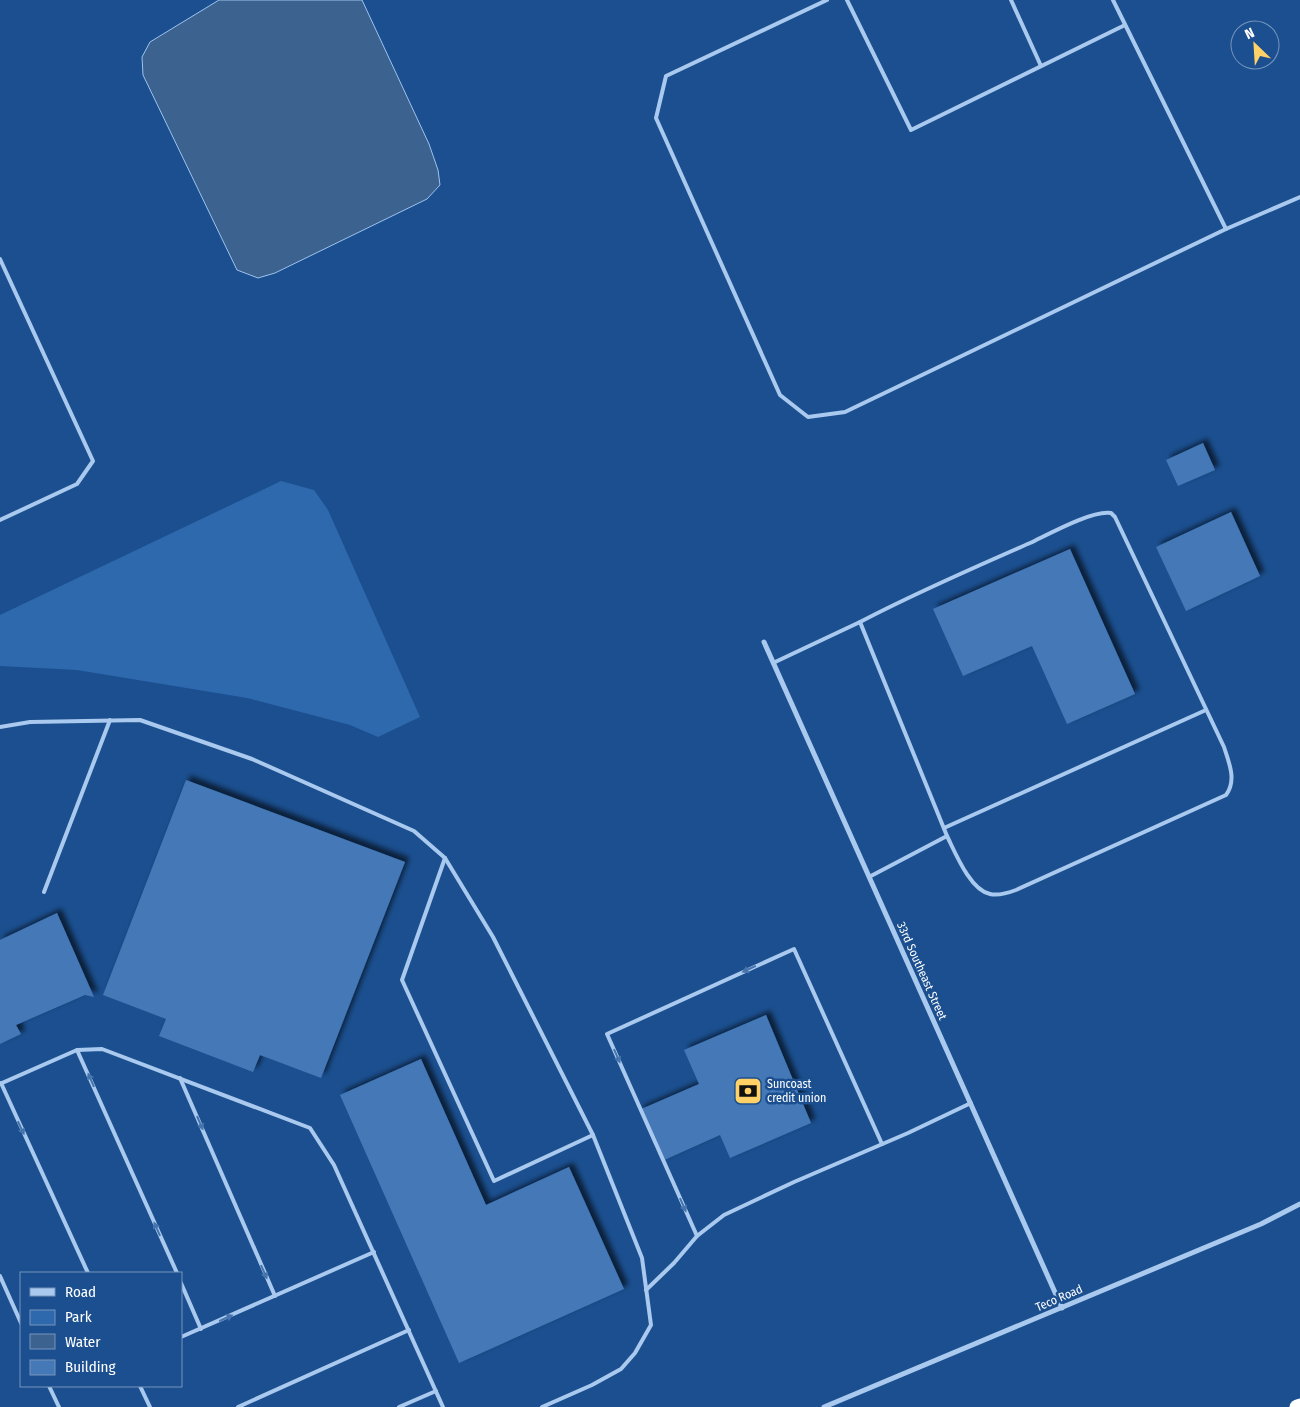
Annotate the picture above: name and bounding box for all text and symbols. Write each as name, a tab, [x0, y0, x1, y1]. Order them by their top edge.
north arrow	[1230, 20, 1280, 70]
text: N	[1242, 24, 1257, 43]
street label: 33rd Southeast Street	[894, 920, 950, 1022]
one-way arrow	[742, 966, 756, 974]
one-way arrow	[613, 1049, 621, 1063]
one-way arrow	[86, 1073, 94, 1087]
bank icon: Suncoast credit union	[733, 1076, 763, 1106]
place label: Suncoast credit union	[767, 1077, 826, 1105]
one-way arrow	[196, 1116, 204, 1130]
one-way arrow	[18, 1121, 26, 1135]
one-way arrow	[679, 1197, 688, 1212]
one-way arrow	[152, 1222, 160, 1236]
one-way arrow	[261, 1265, 269, 1279]
legend	[20, 1272, 182, 1387]
street label: Teco Road	[1033, 1282, 1085, 1314]
text: Road	[65, 1283, 96, 1301]
text: Park	[65, 1308, 92, 1326]
one-way arrow	[219, 1313, 233, 1321]
text: Water	[65, 1333, 101, 1351]
text: Building	[65, 1358, 116, 1376]

